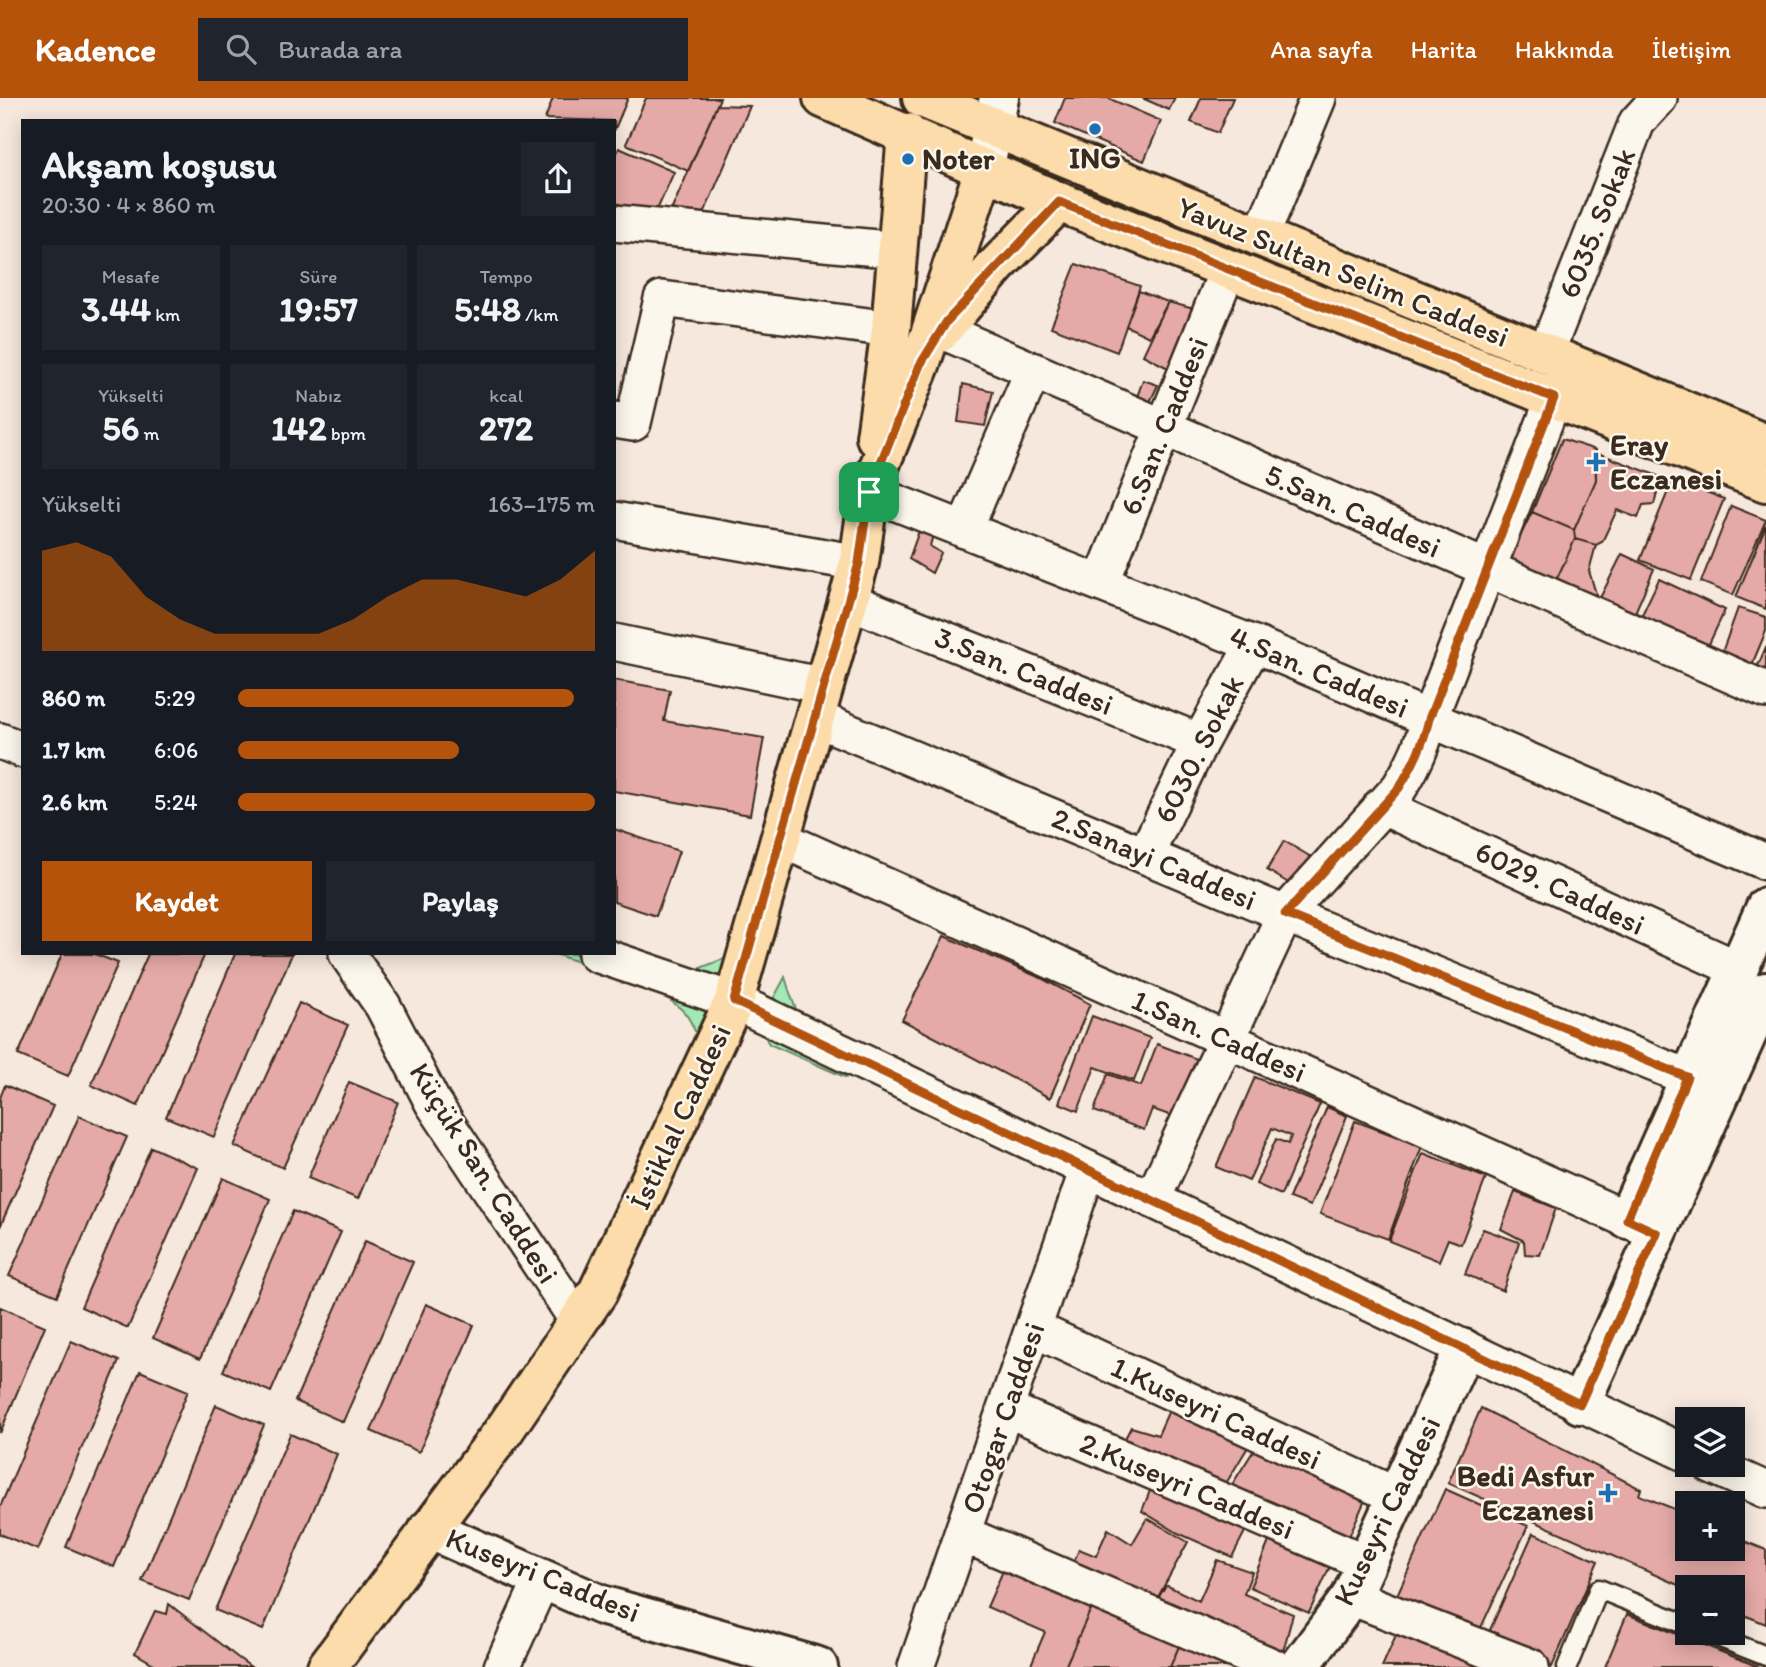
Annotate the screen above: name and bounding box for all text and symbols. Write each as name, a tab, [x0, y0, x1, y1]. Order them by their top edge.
search box	[198, 18, 688, 81]
text: Kadence	[35, 30, 156, 69]
icon: search	[222, 30, 260, 68]
text: Burada ara	[278, 33, 402, 65]
text: Ana sayfa	[1270, 35, 1373, 64]
text: Harita	[1411, 35, 1477, 64]
text: Hakkında	[1515, 35, 1614, 64]
text: İletişim	[1652, 35, 1731, 64]
marker: ING	[1087, 121, 1103, 137]
place label: ING	[1069, 139, 1121, 176]
place label: Noter	[922, 140, 995, 177]
text: Akşam koşusu	[42, 142, 277, 188]
button: share	[521, 142, 595, 216]
street label: 6035. Sokak	[1550, 142, 1643, 303]
marker: Noter	[900, 151, 916, 167]
street label: Yavuz Sultan Selim Caddesi	[1172, 188, 1514, 355]
text: 20:30 · 4 × 860 m	[42, 191, 215, 219]
text: Mesafe	[102, 265, 160, 288]
text: Süre	[300, 265, 337, 288]
text: Tempo	[480, 265, 533, 288]
text: 3.44	[81, 288, 151, 330]
text: 19:57	[279, 288, 358, 330]
text: 5:48	[454, 288, 521, 330]
text: km	[151, 303, 180, 326]
text: /km	[521, 303, 558, 326]
street label: 6.San. Caddesi	[1111, 331, 1216, 520]
text: Yükselti	[98, 384, 164, 407]
text: Nabız	[295, 384, 342, 407]
text: kcal	[489, 384, 523, 407]
text: 56	[102, 407, 139, 449]
text: 142	[271, 407, 327, 449]
text: 272	[479, 407, 533, 449]
text: m	[139, 422, 159, 445]
text: bpm	[327, 422, 366, 445]
place label: Eray Eczanesi	[1610, 426, 1722, 497]
marker: Eray Eczanesi	[1588, 454, 1604, 470]
street label: 5.San. Caddesi	[1260, 455, 1447, 566]
pin	[839, 462, 899, 522]
icon: arrive	[850, 473, 888, 511]
text: Yükselti	[42, 490, 121, 518]
text: 163–175 m	[488, 490, 595, 518]
street label: 4.San. Caddesi	[1224, 617, 1414, 726]
street label: 3.San. Caddesi	[930, 618, 1119, 723]
street label: 6030. Sokak	[1145, 669, 1252, 829]
text: 860 m	[42, 684, 105, 712]
text: 5:29	[154, 684, 196, 712]
text: 1.7 km	[42, 736, 105, 764]
text: 6:06	[154, 736, 198, 764]
text: 2.6 km	[42, 788, 108, 816]
text: 5:24	[154, 788, 198, 816]
street label: 2.Sanayi Caddesi	[1046, 799, 1262, 918]
street label: 6029. Caddesi	[1470, 832, 1651, 943]
button: Kaydet	[42, 861, 312, 941]
button: Paylaş	[326, 861, 595, 941]
street label: 1.San. Caddesi	[1126, 981, 1312, 1090]
street label: İstiklal Caddesi	[620, 1018, 739, 1215]
street label: Küçük San. Caddesi	[402, 1056, 567, 1290]
street label: Otogar Caddesi	[952, 1317, 1053, 1518]
street label: 1.Kuseyri Caddesi	[1105, 1348, 1327, 1477]
map controls	[1675, 1407, 1745, 1645]
button: layers	[1675, 1407, 1745, 1477]
street label: Kuseyri Caddesi	[1325, 1410, 1448, 1612]
street label: 2.Kuseyri Caddesi	[1074, 1424, 1300, 1547]
place label: Bedi Asfur Eczanesi	[1457, 1457, 1595, 1528]
marker: Bedi Asfur Eczanesi	[1600, 1485, 1616, 1501]
button: +	[1675, 1491, 1745, 1561]
street label: Kuseyri Caddesi	[441, 1519, 646, 1630]
button: −	[1675, 1575, 1745, 1645]

